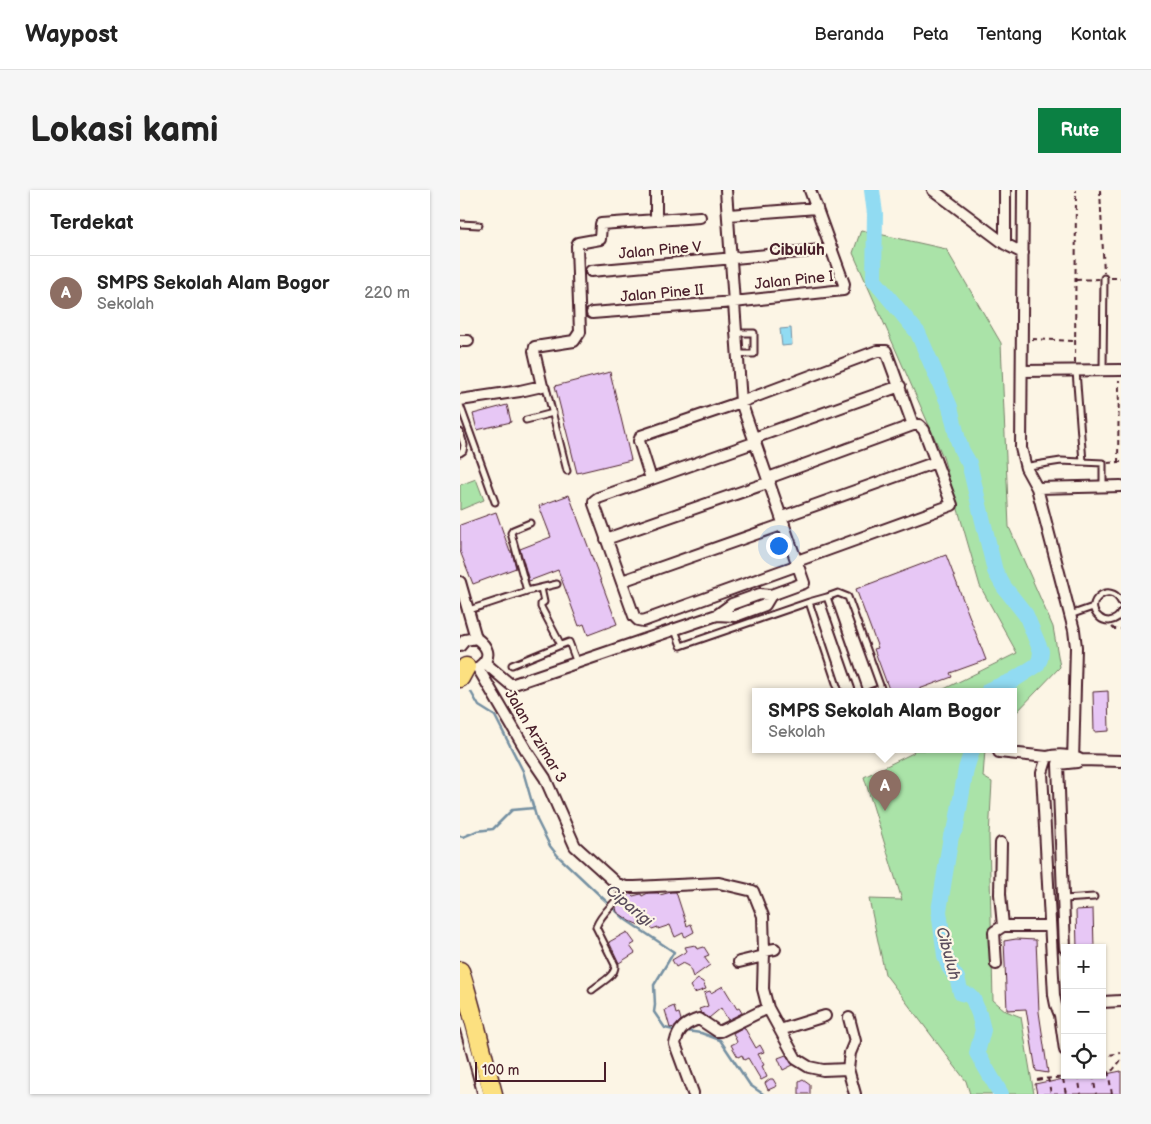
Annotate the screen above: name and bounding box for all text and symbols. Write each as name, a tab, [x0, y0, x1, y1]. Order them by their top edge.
text: Waypost	[25, 20, 118, 49]
text: Beranda	[814, 24, 884, 45]
text: Peta	[912, 24, 949, 45]
text: Tentang	[977, 24, 1042, 45]
text: Kontak	[1070, 24, 1126, 45]
button: Rute	[1038, 108, 1121, 153]
text: Lokasi kami	[30, 109, 219, 152]
text: Terdekat	[50, 210, 134, 235]
street label: Jalan Pine V	[618, 237, 703, 264]
district label: Cibuluh	[769, 241, 825, 260]
street label: Jalan Pine I	[754, 267, 835, 294]
text: SMPS Sekolah Alam Bogor	[97, 272, 330, 295]
street label: Jalan Pine II	[619, 280, 705, 307]
text: A	[61, 284, 71, 303]
text: 220 m	[364, 284, 410, 303]
text: Sekolah	[97, 295, 154, 314]
your location	[766, 533, 792, 559]
street label: Jalan Arzimar 3	[500, 686, 571, 786]
popup	[752, 688, 1017, 753]
text: SMPS Sekolah Alam Bogor	[768, 700, 1001, 723]
text: Sekolah	[768, 723, 825, 742]
pin: A	[869, 770, 901, 811]
water label: Ciparigi	[602, 881, 657, 932]
water label: Cibuluh	[931, 925, 964, 982]
map controls	[1061, 944, 1106, 1079]
button: +	[1061, 944, 1106, 989]
button: −	[1061, 989, 1106, 1034]
button: locate	[1061, 1034, 1106, 1079]
scale bar	[475, 1059, 606, 1082]
text: 100 m	[482, 1062, 519, 1079]

